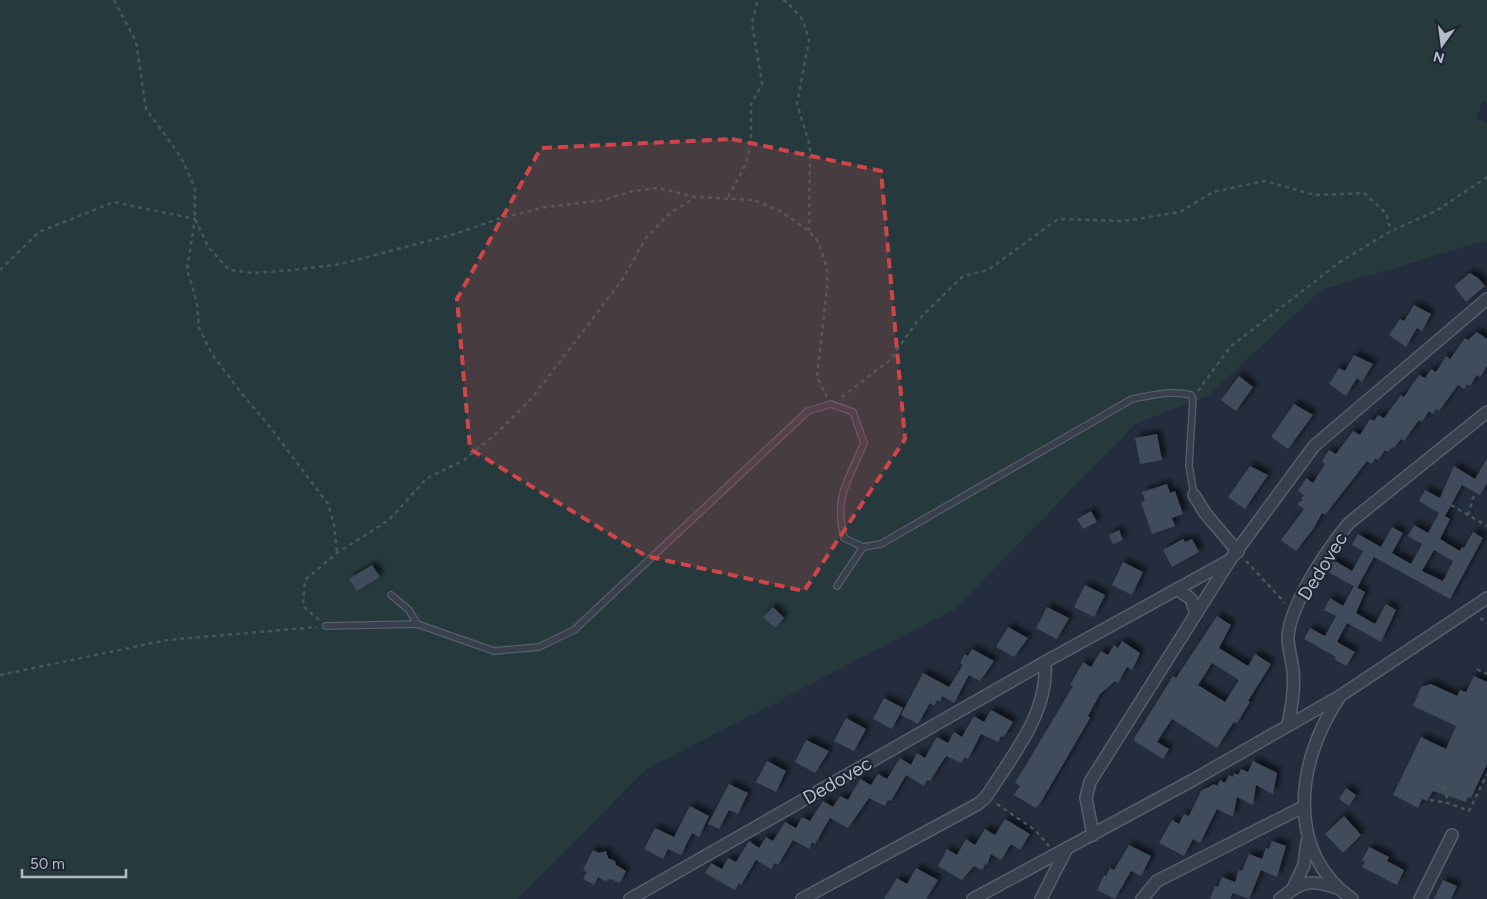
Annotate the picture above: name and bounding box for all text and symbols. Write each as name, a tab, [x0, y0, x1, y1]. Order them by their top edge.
north arrow	[1417, 20, 1467, 70]
text: N	[1432, 48, 1446, 67]
street label: Dedovec	[1293, 528, 1352, 604]
street label: Dedovec	[799, 752, 876, 809]
scale bar	[22, 846, 126, 878]
text: 50 m	[30, 855, 65, 873]

